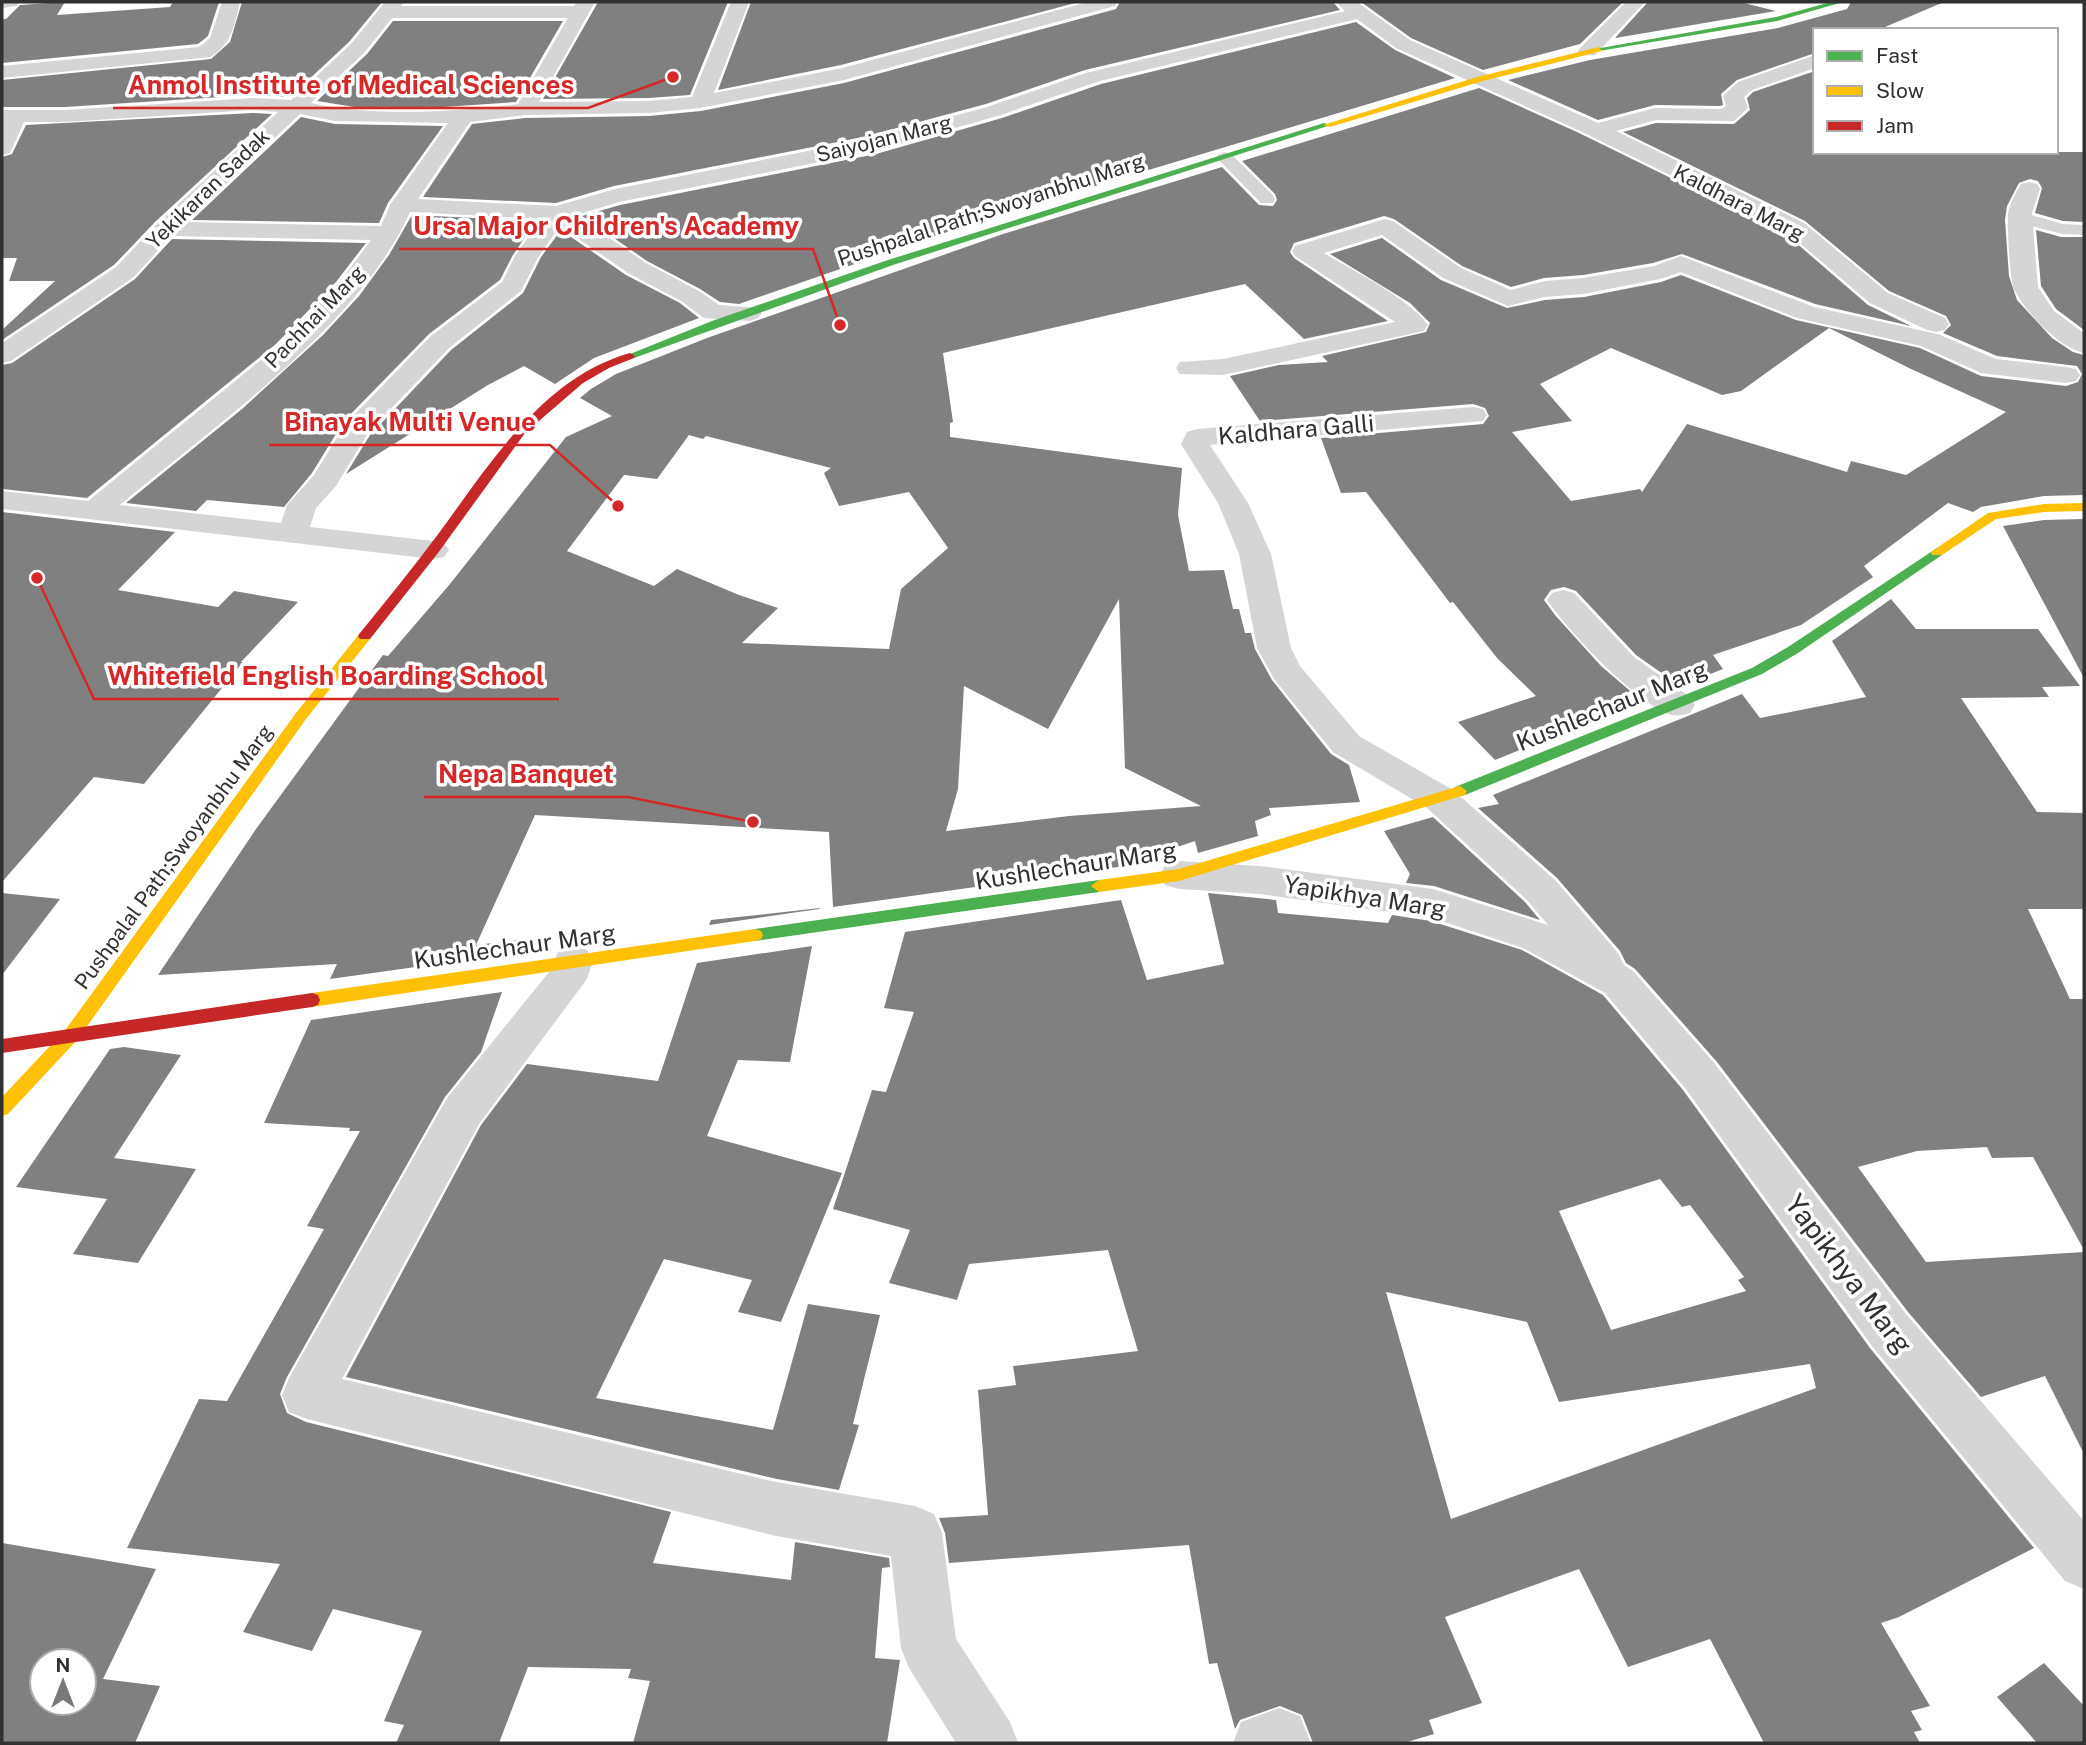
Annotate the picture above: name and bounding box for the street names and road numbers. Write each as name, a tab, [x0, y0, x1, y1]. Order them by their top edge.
street label: Saiyojan Marg	[813, 110, 954, 167]
street label: Yekikaran Sadak	[141, 123, 275, 254]
street label: Pushpalal Path;Swoyanbhu Marg	[834, 148, 1147, 271]
street label: Kaldhara Marg	[1670, 159, 1809, 246]
street label: Pachhai Marg	[259, 260, 370, 373]
street label: Kaldhara Galli	[1217, 408, 1375, 450]
street label: Kushlechaur Marg	[1512, 654, 1711, 756]
street label: Pushpalal Path;Swoyanbhu Marg	[69, 720, 278, 994]
street label: Kushlechaur Marg	[973, 835, 1179, 895]
street label: Yapikhya Marg	[1282, 869, 1448, 923]
street label: Kushlechaur Marg	[412, 918, 618, 974]
street label: Yapikhya Marg	[1779, 1188, 1920, 1360]

